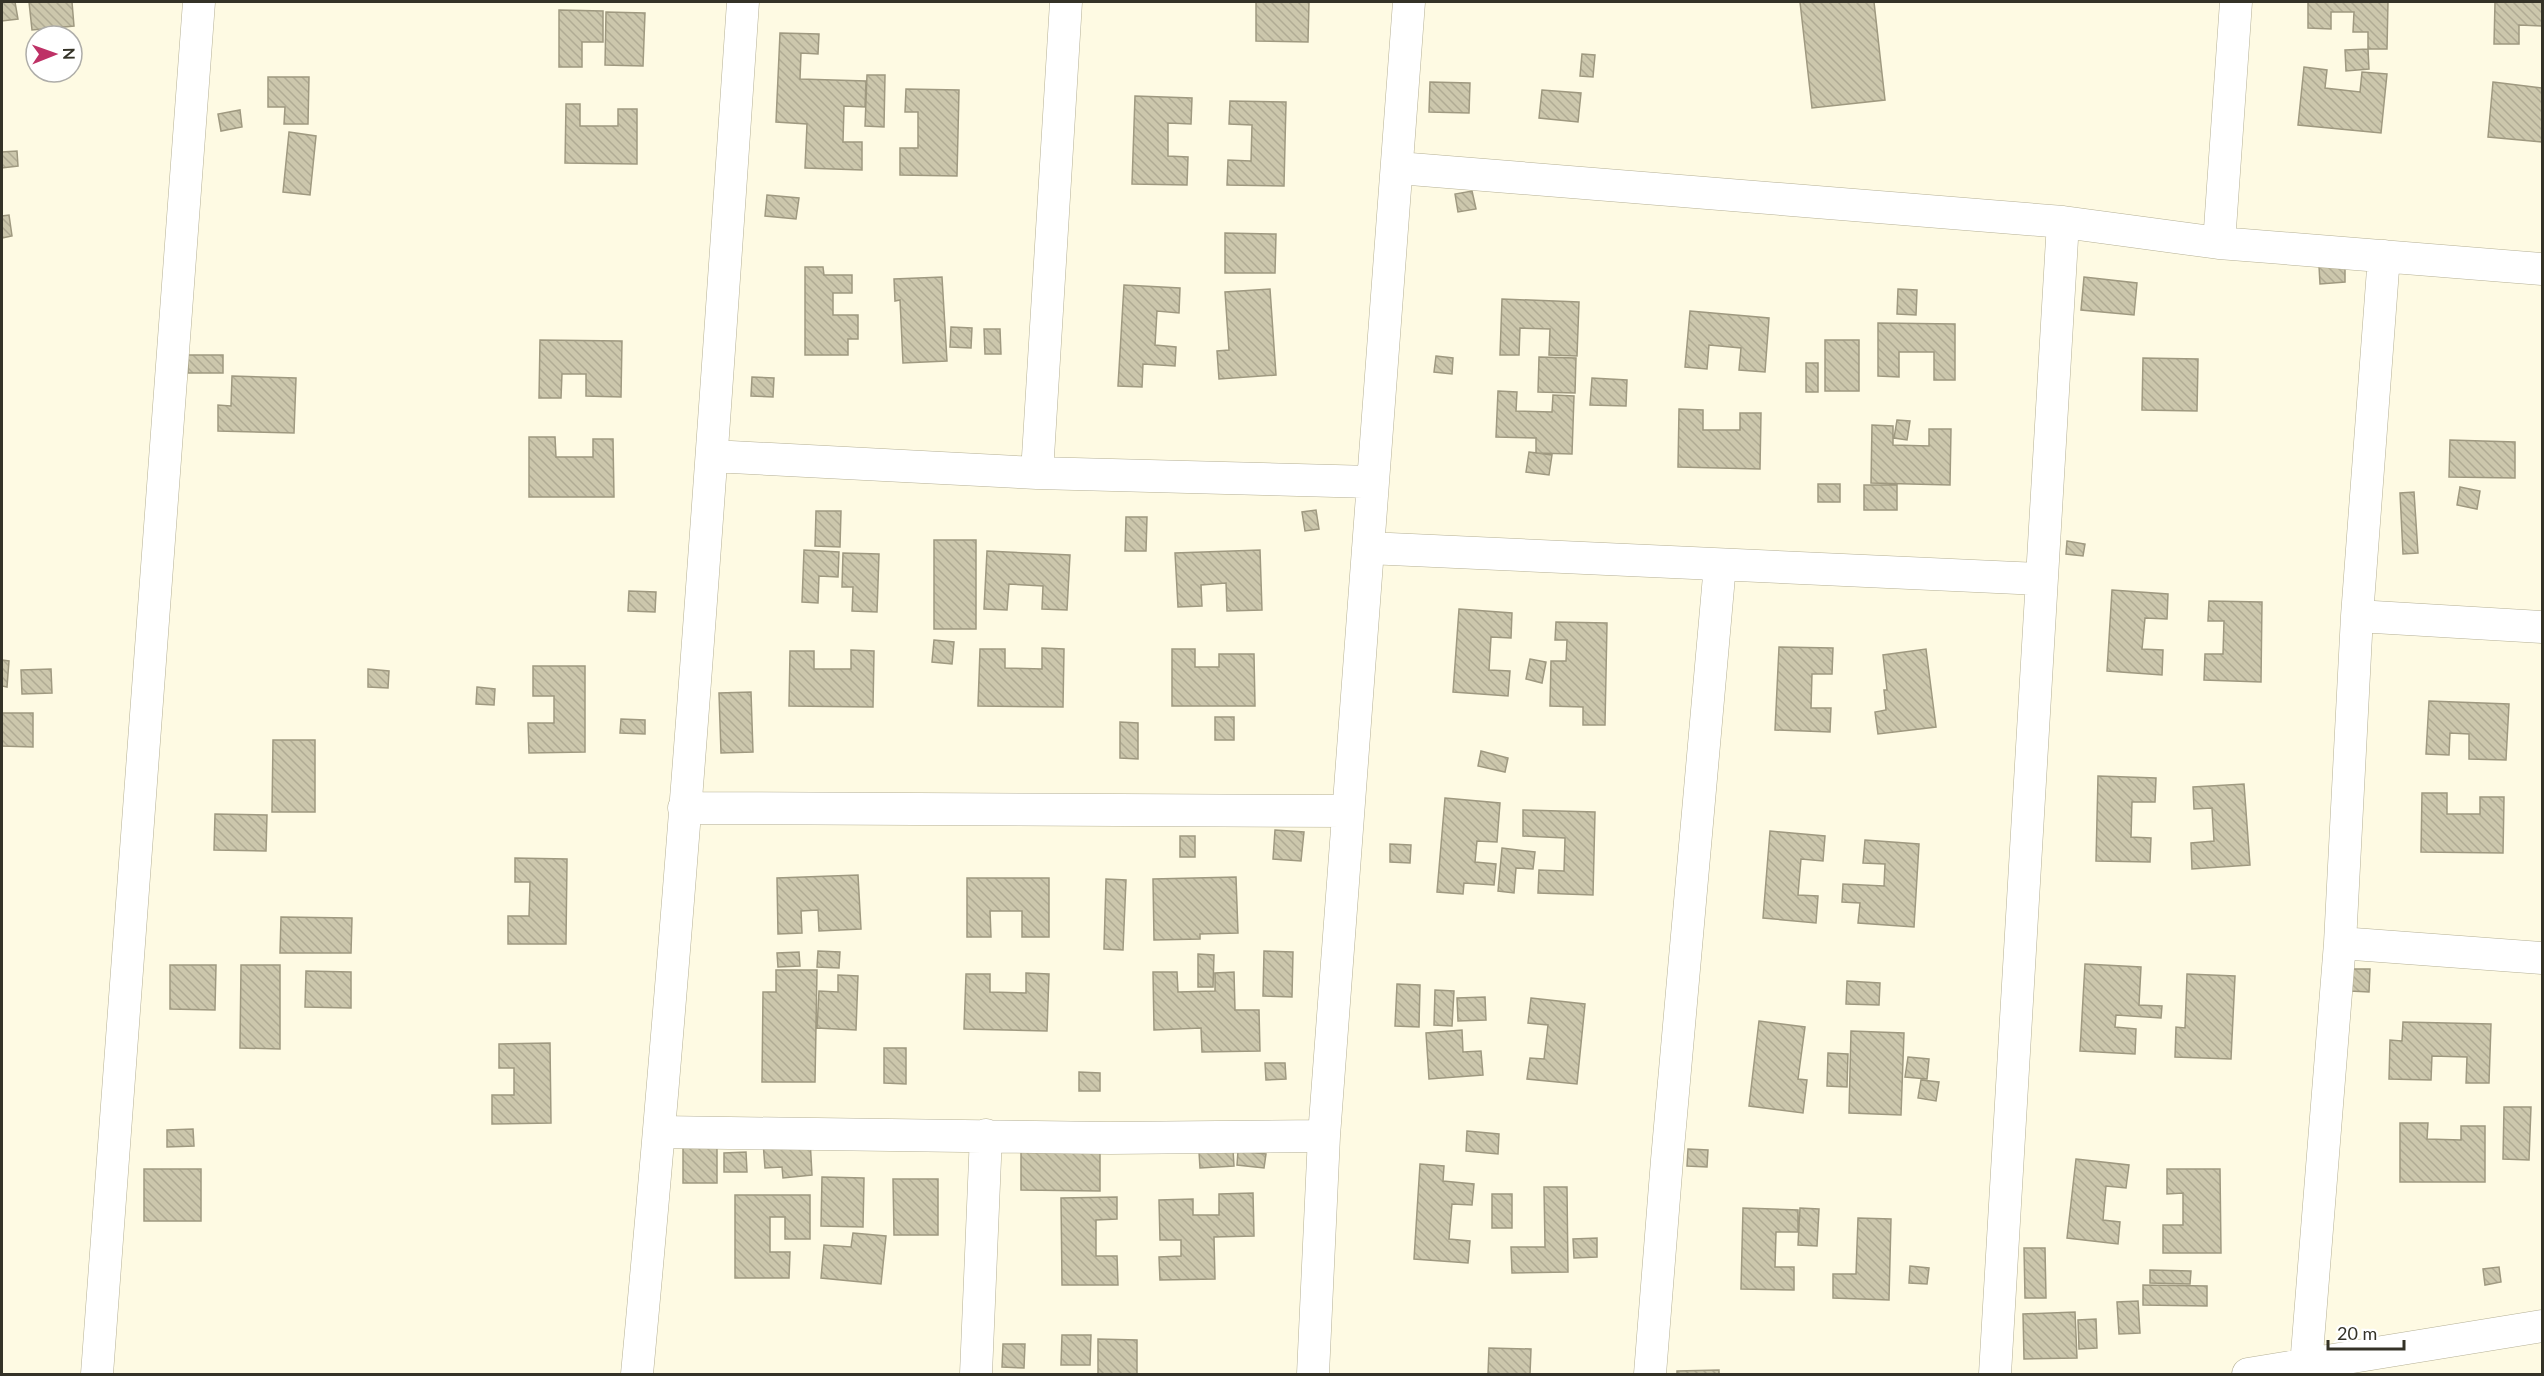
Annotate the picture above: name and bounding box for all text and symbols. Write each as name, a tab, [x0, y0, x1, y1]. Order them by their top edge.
north arrow	[24, 24, 84, 84]
text: N	[60, 47, 79, 60]
scale bar	[2328, 1313, 2404, 1351]
text: 20 m	[2337, 1322, 2377, 1344]

